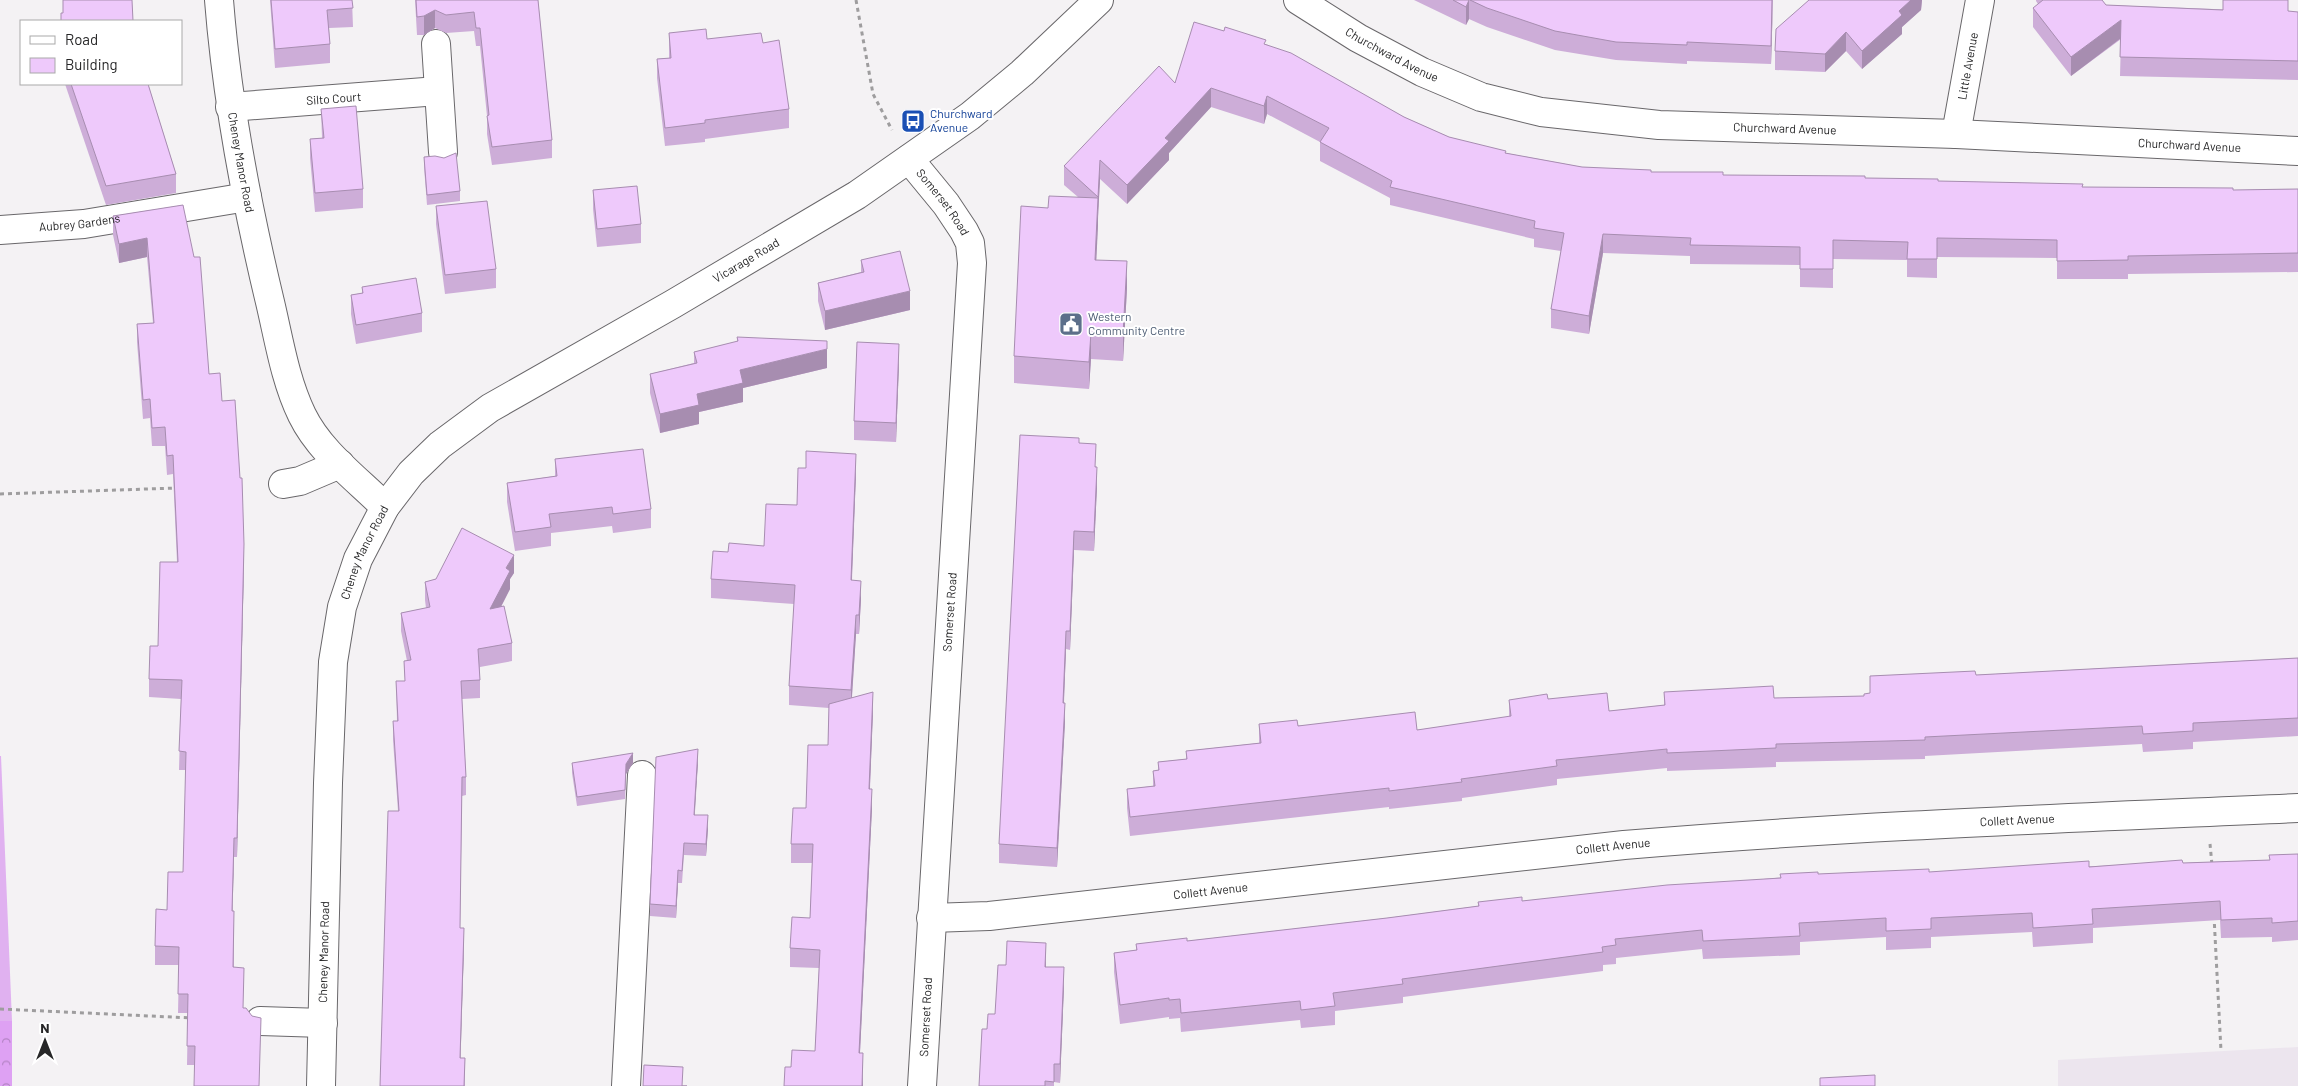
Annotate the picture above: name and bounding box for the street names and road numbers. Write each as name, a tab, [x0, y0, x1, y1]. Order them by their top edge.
street label: Churchward Avenue	[1343, 24, 1441, 84]
street label: Little Avenue	[1954, 31, 1980, 101]
street label: Silto Court	[306, 89, 362, 107]
street label: Cheney Manor Road	[226, 111, 258, 214]
street label: Churchward Avenue	[1733, 119, 1837, 136]
street label: Churchward Avenue	[2138, 135, 2241, 154]
street label: Somerset Road	[914, 166, 973, 237]
street label: Aubrey Gardens	[38, 210, 121, 233]
street label: Vicarage Road	[710, 235, 781, 285]
street label: Cheney Manor Road	[337, 503, 391, 601]
street label: Somerset Road	[939, 572, 959, 652]
street label: Collett Avenue	[1979, 811, 2055, 828]
street label: Collett Avenue	[1575, 835, 1651, 856]
street label: Collett Avenue	[1172, 879, 1249, 901]
street label: Cheney Manor Road	[315, 901, 331, 1003]
street label: Somerset Road	[916, 977, 934, 1057]

